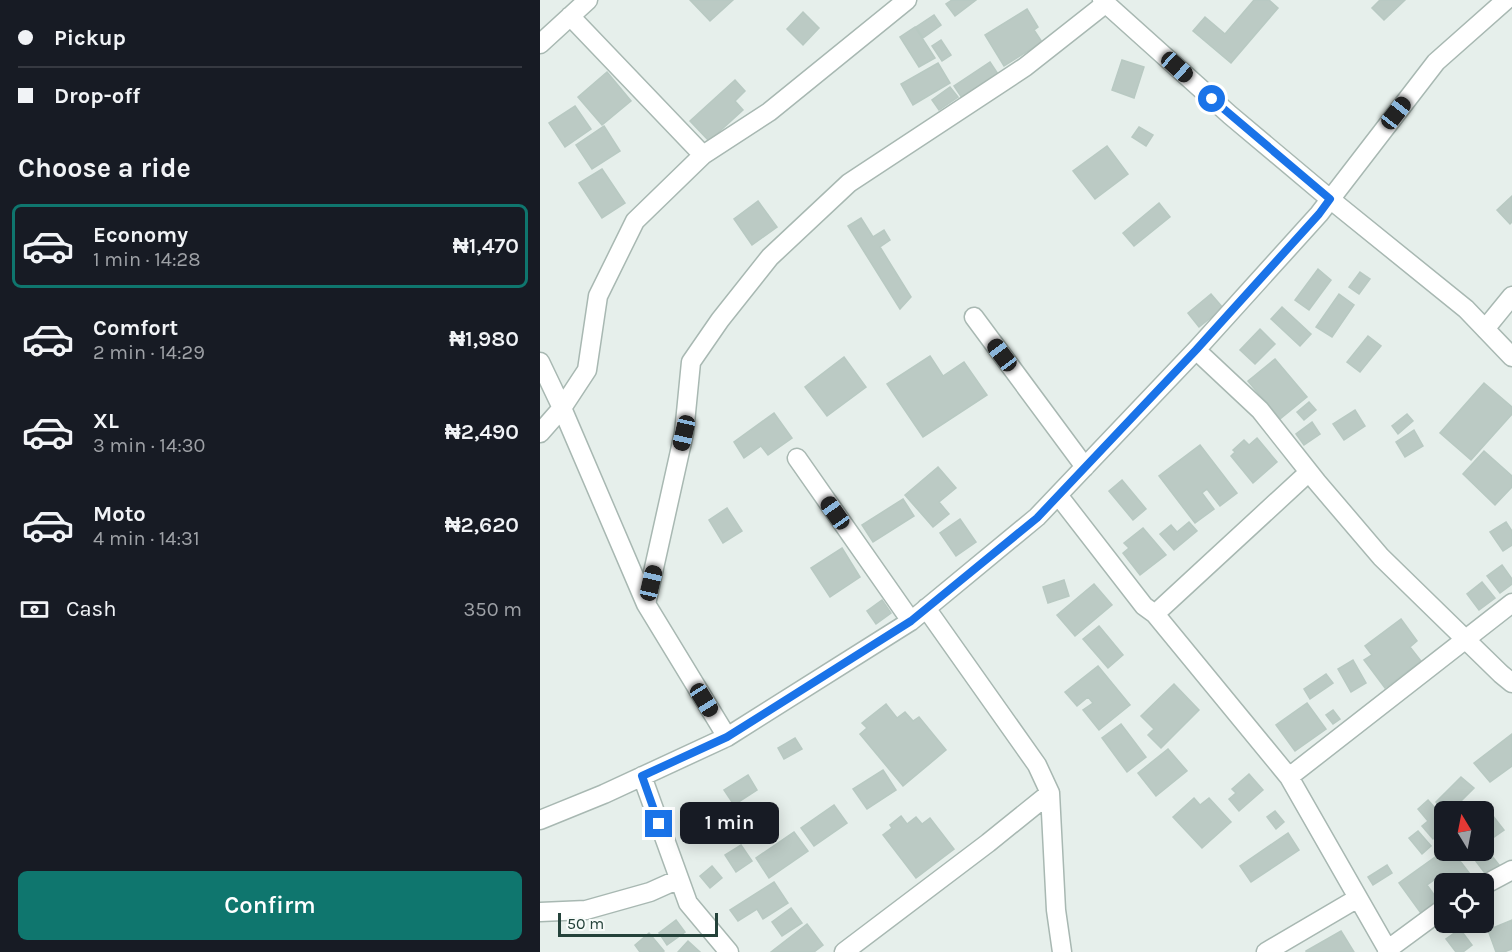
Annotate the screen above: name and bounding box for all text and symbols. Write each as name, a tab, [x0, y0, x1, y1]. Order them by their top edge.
text: Pickup	[54, 25, 126, 51]
car	[1158, 48, 1196, 86]
text: Drop-off	[54, 83, 140, 109]
route start	[1198, 85, 1225, 112]
car	[1378, 93, 1414, 133]
text: Choose a ride	[18, 152, 191, 184]
icon: car	[21, 219, 75, 273]
text: Economy	[93, 222, 188, 248]
text: ₦1,470	[453, 233, 519, 259]
text: 1 min · 14:28	[93, 248, 200, 271]
icon: car	[21, 312, 75, 366]
text: Comfort	[93, 315, 178, 341]
text: ₦1,980	[449, 326, 519, 352]
car	[984, 335, 1020, 375]
text: 2 min · 14:29	[93, 341, 205, 364]
icon: car	[21, 405, 75, 459]
text: XL	[93, 408, 119, 434]
car	[671, 413, 697, 453]
text: ₦2,490	[445, 419, 519, 445]
text: 3 min · 14:30	[93, 434, 205, 457]
car	[817, 493, 853, 533]
icon: car	[21, 498, 75, 552]
text: Moto	[93, 501, 146, 527]
text: ₦2,620	[445, 512, 519, 538]
text: 4 min · 14:31	[93, 527, 200, 550]
car	[638, 563, 664, 603]
icon: cash	[18, 593, 51, 626]
text: Cash	[66, 596, 116, 622]
text: 350 m	[464, 598, 522, 621]
car	[687, 680, 721, 720]
north arrow	[1434, 801, 1494, 861]
map controls	[1434, 801, 1494, 933]
callout: 1 min	[680, 803, 779, 845]
route end	[645, 810, 672, 837]
text: 1 min	[705, 811, 754, 834]
button: Confirm	[18, 871, 522, 940]
button: locate	[1434, 873, 1494, 933]
scale bar	[558, 910, 718, 938]
text: 50 m	[567, 914, 604, 933]

